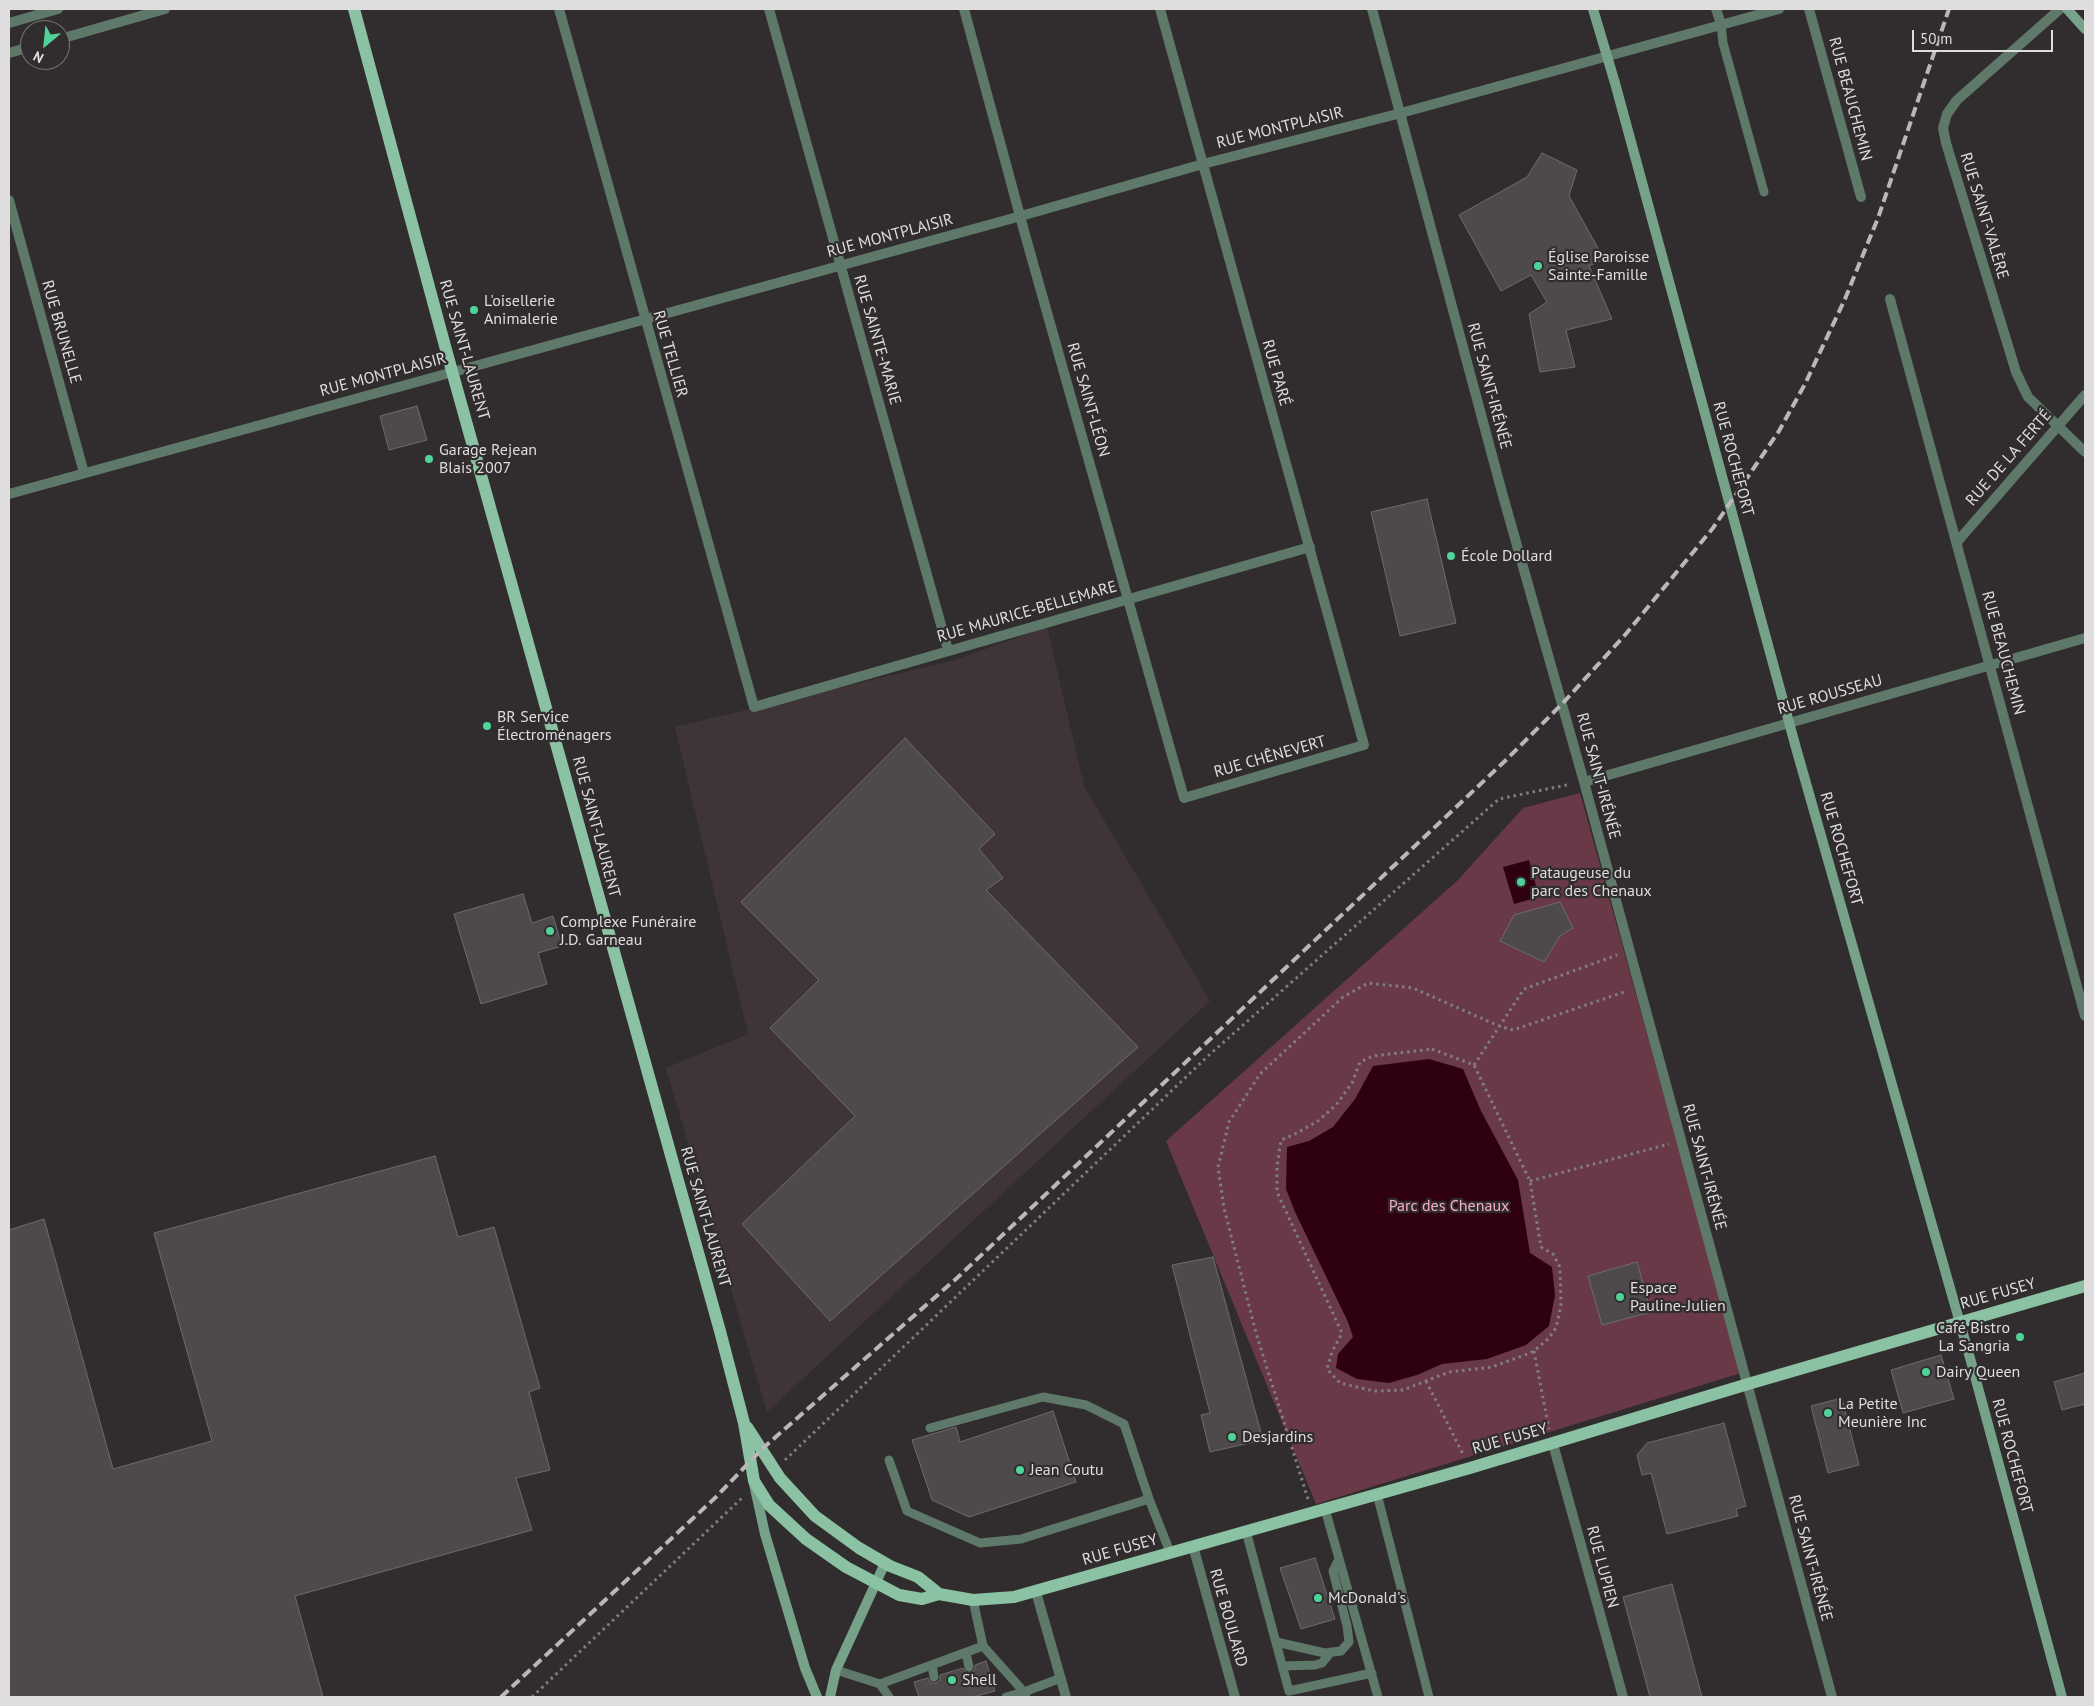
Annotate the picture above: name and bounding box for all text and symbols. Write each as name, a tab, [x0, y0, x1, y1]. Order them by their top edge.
north arrow	[20, 20, 70, 70]
scale bar	[1914, 20, 2055, 52]
text: 50 m	[1920, 29, 1953, 48]
street label: RUE BEAUCHEMIN	[1824, 35, 1876, 163]
text: N	[30, 47, 47, 67]
street label: RUE MONTPLAISIR	[1215, 103, 1345, 153]
street label: RUE SAINT-VALÈRE	[1956, 150, 2012, 282]
street label: RUE MONTPLAISIR	[825, 210, 955, 262]
place label: Église Paroisse Sainte-Famille	[1548, 247, 1649, 285]
marker: Église Paroisse Sainte-Famille	[1532, 260, 1544, 272]
street label: RUE SAINTE-MARIE	[849, 273, 905, 407]
street label: RUE BRUNELLE	[37, 278, 85, 386]
street label: RUE SAINT-LAURENT	[435, 278, 493, 422]
place label: L'oisellerie Animalerie	[484, 291, 558, 329]
marker: L'oisellerie Animalerie	[468, 304, 480, 316]
street label: RUE TELLIER	[648, 308, 692, 400]
street label: RUE SAINT-IRÉNÉE	[1463, 321, 1515, 451]
street label: RUE PARÉ	[1257, 338, 1295, 408]
street label: RUE SAINT-LÉON	[1063, 341, 1113, 459]
street label: RUE MONTPLAISIR	[318, 349, 448, 401]
street label: RUE ROCHEFORT	[1709, 400, 1757, 518]
street label: RUE DE LA FERTÉ	[1962, 406, 2056, 510]
place label: Garage Rejean Blais 2007	[439, 440, 537, 478]
marker: Garage Rejean Blais 2007	[423, 453, 435, 465]
place label: École Dollard	[1461, 546, 1552, 566]
marker: École Dollard	[1445, 550, 1457, 562]
street label: RUE MAURICE-BELLEMARE	[935, 577, 1119, 647]
street label: RUE BEAUCHEMIN	[1977, 589, 2029, 717]
street label: RUE ROUSSEAU	[1775, 671, 1885, 719]
place label: BR Service Électroménagers	[497, 707, 612, 745]
street label: RUE SAINT-IRÉNÉE	[1572, 711, 1624, 841]
marker: BR Service Électroménagers	[481, 720, 493, 732]
street label: RUE CHÊNEVERT	[1212, 732, 1328, 782]
street label: RUE SAINT-LAURENT	[568, 754, 624, 900]
street label: RUE ROCHEFORT	[1816, 790, 1866, 908]
place label: Pataugeuse du parc des Chenaux	[1531, 863, 1652, 901]
marker: Pataugeuse du parc des Chenaux	[1515, 876, 1527, 888]
place label: Complexe Funéraire J.D. Garneau	[560, 912, 696, 950]
marker: Complexe Funéraire J.D. Garneau	[544, 925, 556, 937]
street label: RUE SAINT-IRÉNÉE	[1678, 1102, 1730, 1232]
street label: RUE SAINT-LAURENT	[676, 1145, 734, 1289]
park label: Parc des Chenaux	[1389, 1196, 1509, 1216]
street label: RUE FUSEY	[1958, 1274, 2038, 1314]
place label: Espace Pauline-Julien	[1630, 1278, 1726, 1316]
marker: Espace Pauline-Julien	[1614, 1291, 1626, 1303]
place label: Café Bistro La Sangria	[1936, 1318, 2010, 1356]
marker: Café Bistro La Sangria	[2014, 1331, 2026, 1343]
place label: Dairy Queen	[1936, 1362, 2020, 1382]
marker: Dairy Queen	[1920, 1366, 1932, 1378]
place label: La Petite Meunière Inc	[1838, 1394, 1927, 1432]
street label: RUE ROCHEFORT	[1988, 1397, 2036, 1515]
marker: La Petite Meunière Inc	[1822, 1407, 1834, 1419]
street label: RUE FUSEY	[1470, 1419, 1550, 1459]
place label: Desjardins	[1242, 1427, 1313, 1447]
marker: Desjardins	[1226, 1431, 1238, 1443]
place label: Jean Coutu	[1030, 1460, 1104, 1480]
marker: Jean Coutu	[1014, 1464, 1026, 1476]
street label: RUE SAINT-IRÉNÉE	[1784, 1493, 1836, 1623]
street label: RUE LUPIEN	[1582, 1524, 1622, 1610]
street label: RUE FUSEY	[1080, 1530, 1160, 1570]
street label: RUE BOULARD	[1205, 1567, 1251, 1669]
place label: McDonald's	[1328, 1588, 1406, 1608]
marker: McDonald's	[1312, 1592, 1324, 1604]
place label: Shell	[962, 1670, 997, 1690]
marker: Shell	[946, 1674, 958, 1686]

